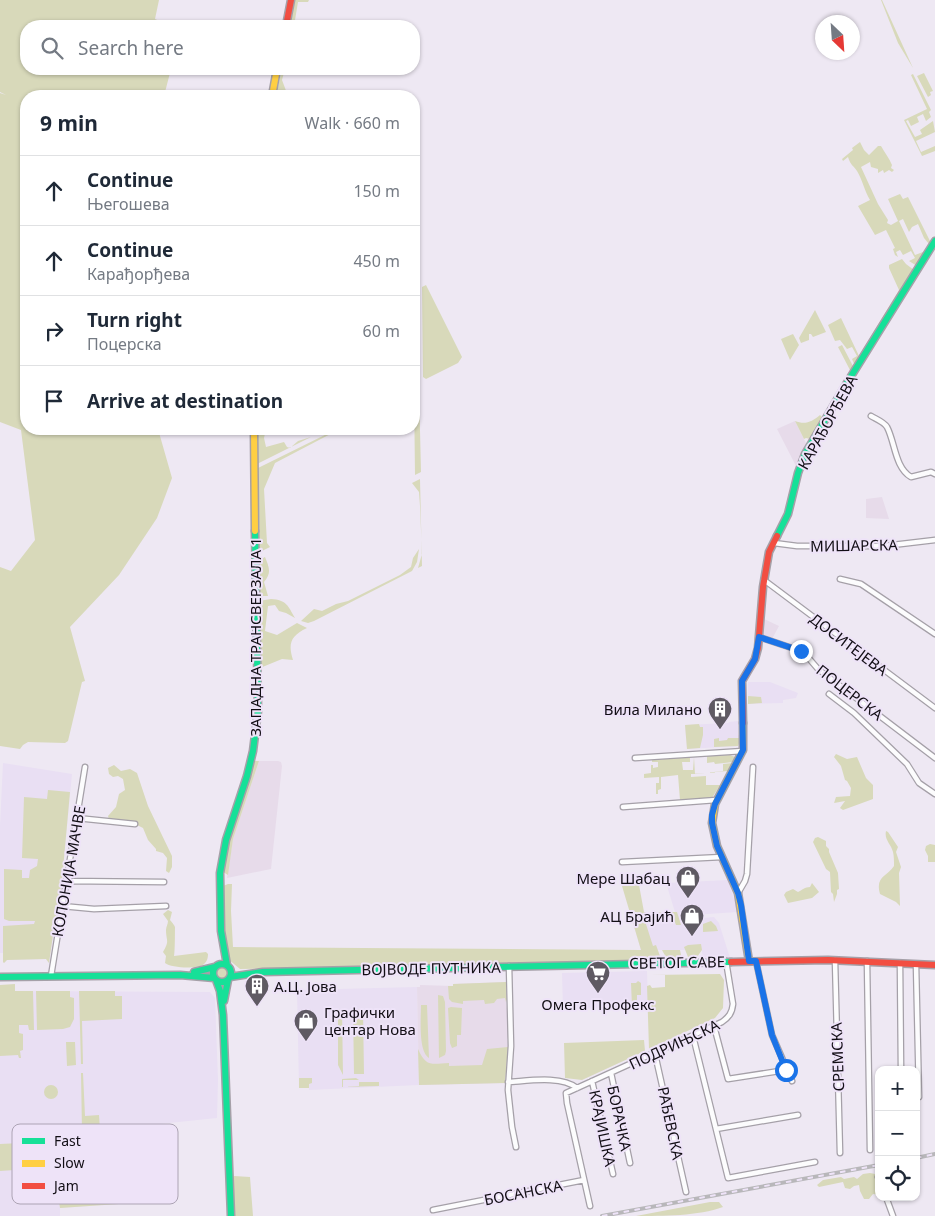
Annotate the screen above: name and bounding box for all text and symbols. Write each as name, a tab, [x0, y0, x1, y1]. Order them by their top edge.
north arrow	[815, 15, 860, 60]
search box	[20, 20, 420, 75]
icon: search	[38, 34, 66, 62]
text: Search here	[78, 35, 184, 61]
text: 9 min	[40, 109, 98, 137]
text: Walk · 660 m	[305, 112, 400, 134]
text: Continue	[87, 167, 173, 193]
icon: ahead	[40, 177, 68, 205]
text: 150 m	[353, 180, 400, 202]
text: Његошева	[87, 193, 170, 215]
text: Continue	[87, 237, 173, 263]
icon: ahead	[40, 247, 68, 275]
text: 450 m	[353, 250, 400, 272]
text: Карађорђева	[87, 263, 190, 285]
text: Turn right	[87, 307, 182, 333]
icon: right	[40, 317, 68, 345]
text: 60 m	[363, 320, 400, 342]
text: Поцерска	[87, 333, 162, 355]
street label: КАРАЂОРЂЕВА	[793, 371, 862, 473]
icon: arrive	[40, 387, 68, 415]
text: Arrive at destination	[87, 388, 283, 414]
street label: МИШАРСКА	[810, 534, 898, 556]
street label: ЗАПАДНА ТРАНСВЕРЗАЛА 1	[245, 537, 265, 737]
street label: ДОСИТЕЈЕВА	[806, 608, 892, 680]
route end	[790, 640, 813, 663]
street label: ПОЦЕРСКА	[813, 660, 888, 725]
building icon: Вила Милано	[707, 696, 733, 730]
place label: Вила Милано	[604, 699, 702, 719]
street label: КОЛОНИЈА МАЧВЕ	[47, 804, 89, 938]
shop icon: Мере Шабац	[675, 865, 701, 899]
place label: Мере Шабац	[577, 868, 671, 888]
shop icon: АЦ Брајић	[679, 903, 705, 937]
place label: АЦ Брајић	[600, 906, 674, 926]
street label: СВЕТОГ САВЕ	[629, 951, 725, 973]
street label: ВОЈВОДЕ ПУТНИКА	[361, 957, 501, 979]
supermarket icon: Омега Профекс	[585, 960, 611, 994]
building icon: А.Ц. Јова	[244, 973, 270, 1007]
place label: А.Ц. Јова	[274, 976, 337, 996]
place label: Омега Профекс	[541, 994, 655, 1014]
place label: Графички центар Нова	[324, 1002, 416, 1039]
shop icon: Графички центар Нова	[293, 1008, 319, 1042]
street label: ПОДРИЊСКА	[626, 1014, 723, 1074]
street label: СРЕМСКА	[826, 1022, 848, 1092]
route start	[775, 1059, 798, 1082]
map controls	[875, 1066, 920, 1201]
button: +	[875, 1066, 920, 1111]
street label: БОРАЧКА	[603, 1083, 637, 1153]
street label: РАЂЕВСКА	[654, 1085, 689, 1162]
street label: КРАЈИШКА	[585, 1088, 621, 1169]
button: −	[875, 1111, 920, 1156]
legend	[12, 1124, 178, 1204]
text: Fast	[54, 1131, 81, 1150]
text: Slow	[54, 1153, 85, 1172]
button: locate	[875, 1156, 920, 1201]
street label: БОСАНСКА	[482, 1175, 564, 1209]
text: Jam	[52, 1176, 79, 1195]

